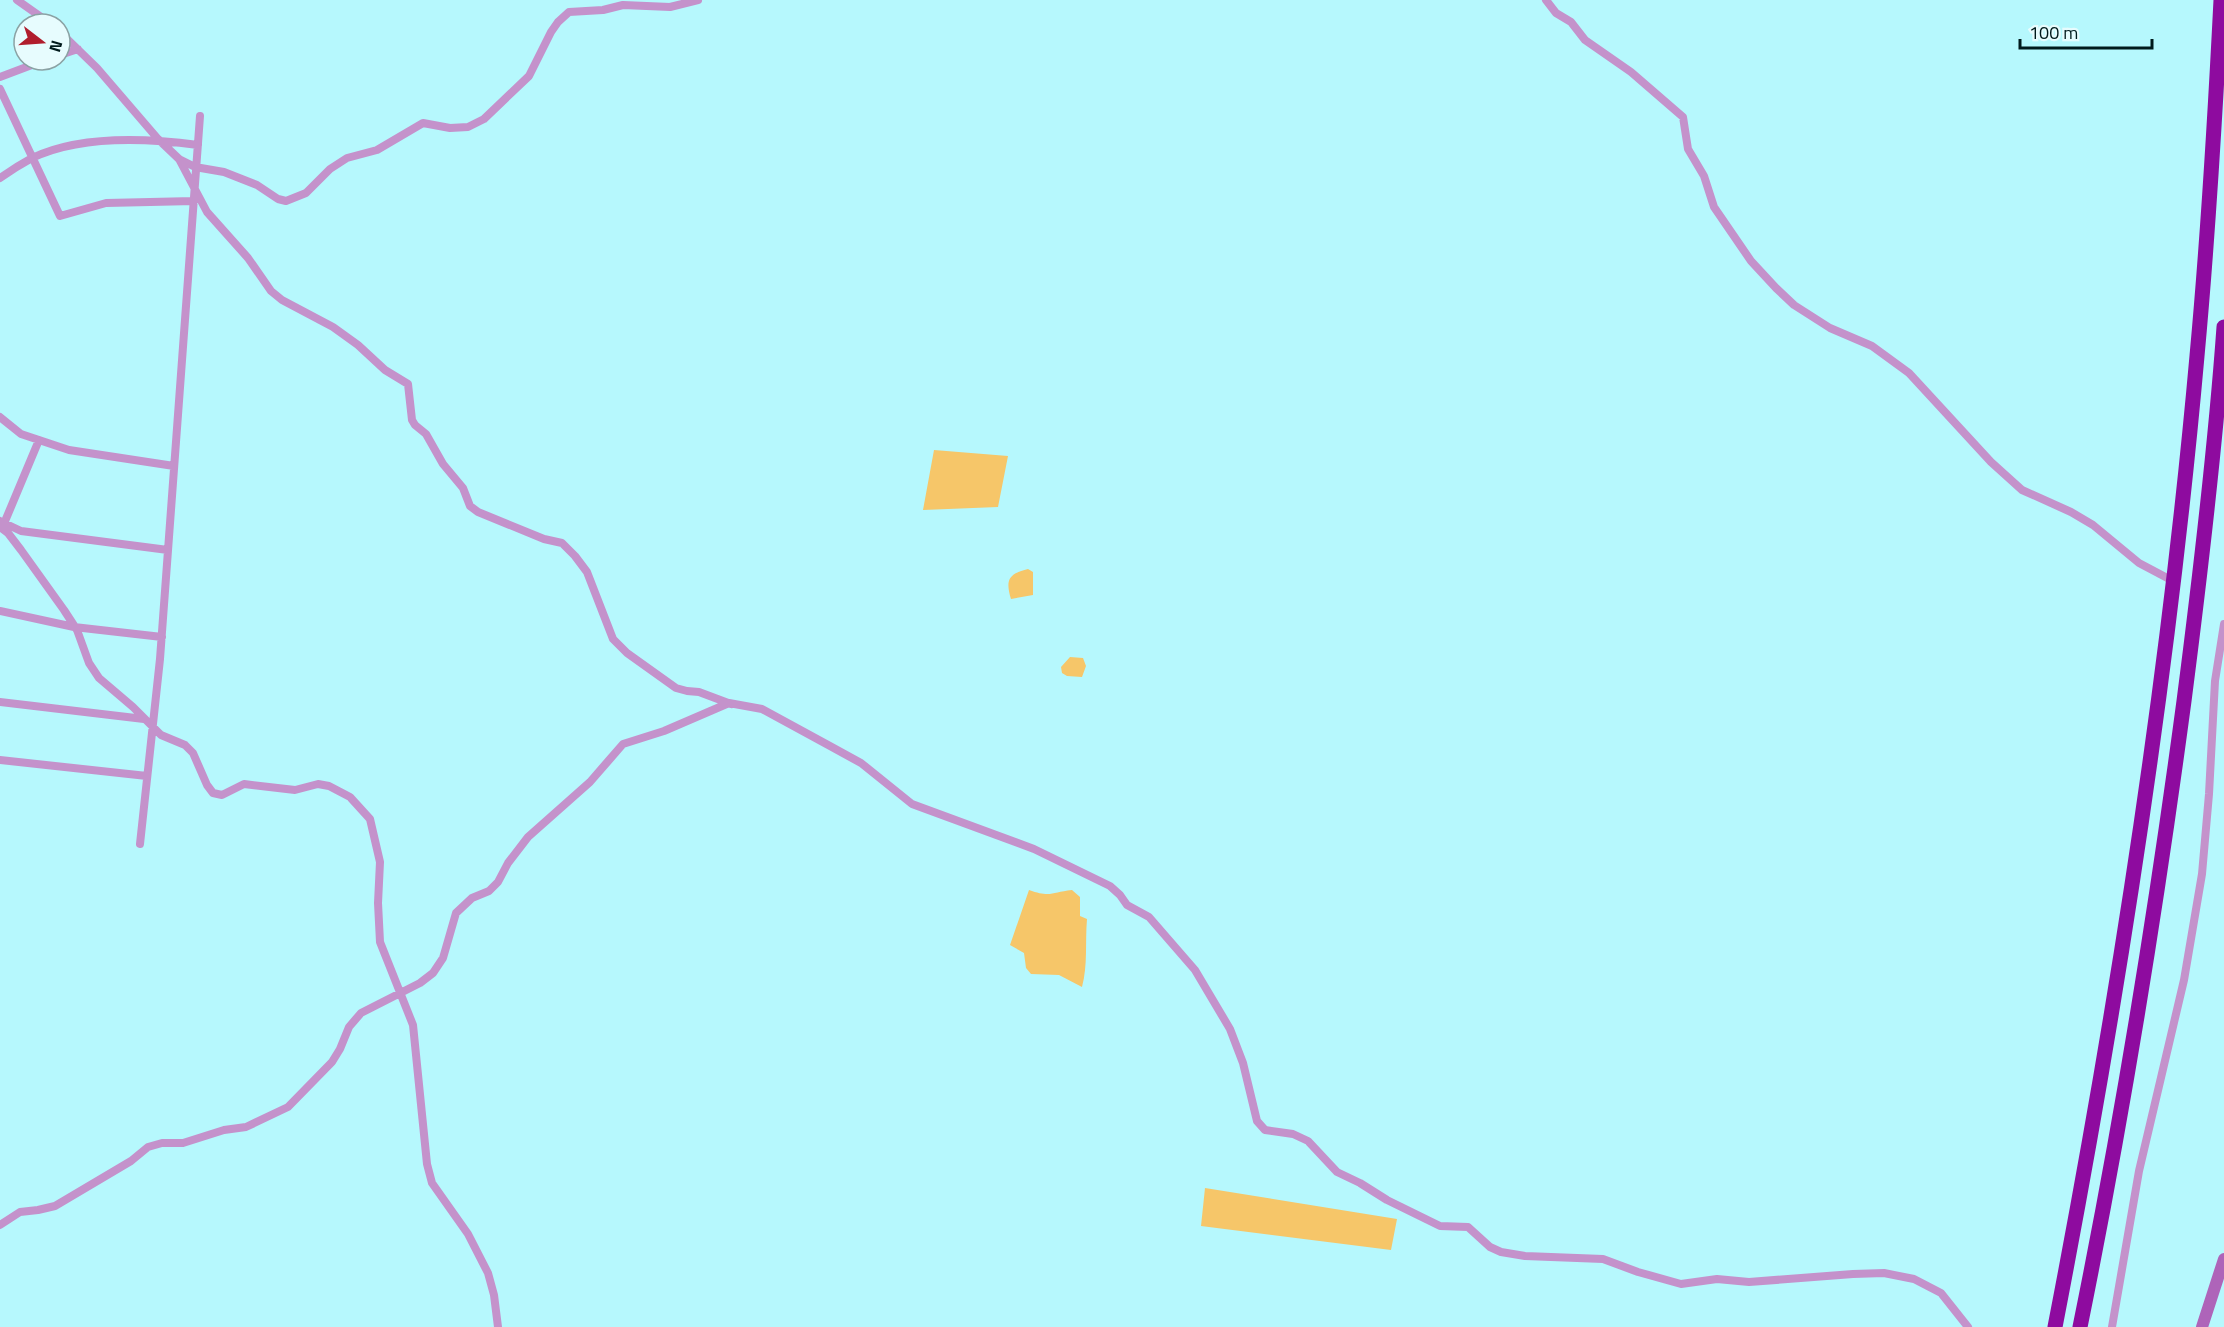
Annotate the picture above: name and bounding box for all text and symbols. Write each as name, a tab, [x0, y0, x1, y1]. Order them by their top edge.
north arrow	[12, 12, 72, 72]
scale bar	[2020, 12, 2152, 50]
text: 100 m	[2029, 19, 2078, 46]
text: N	[43, 38, 69, 55]

